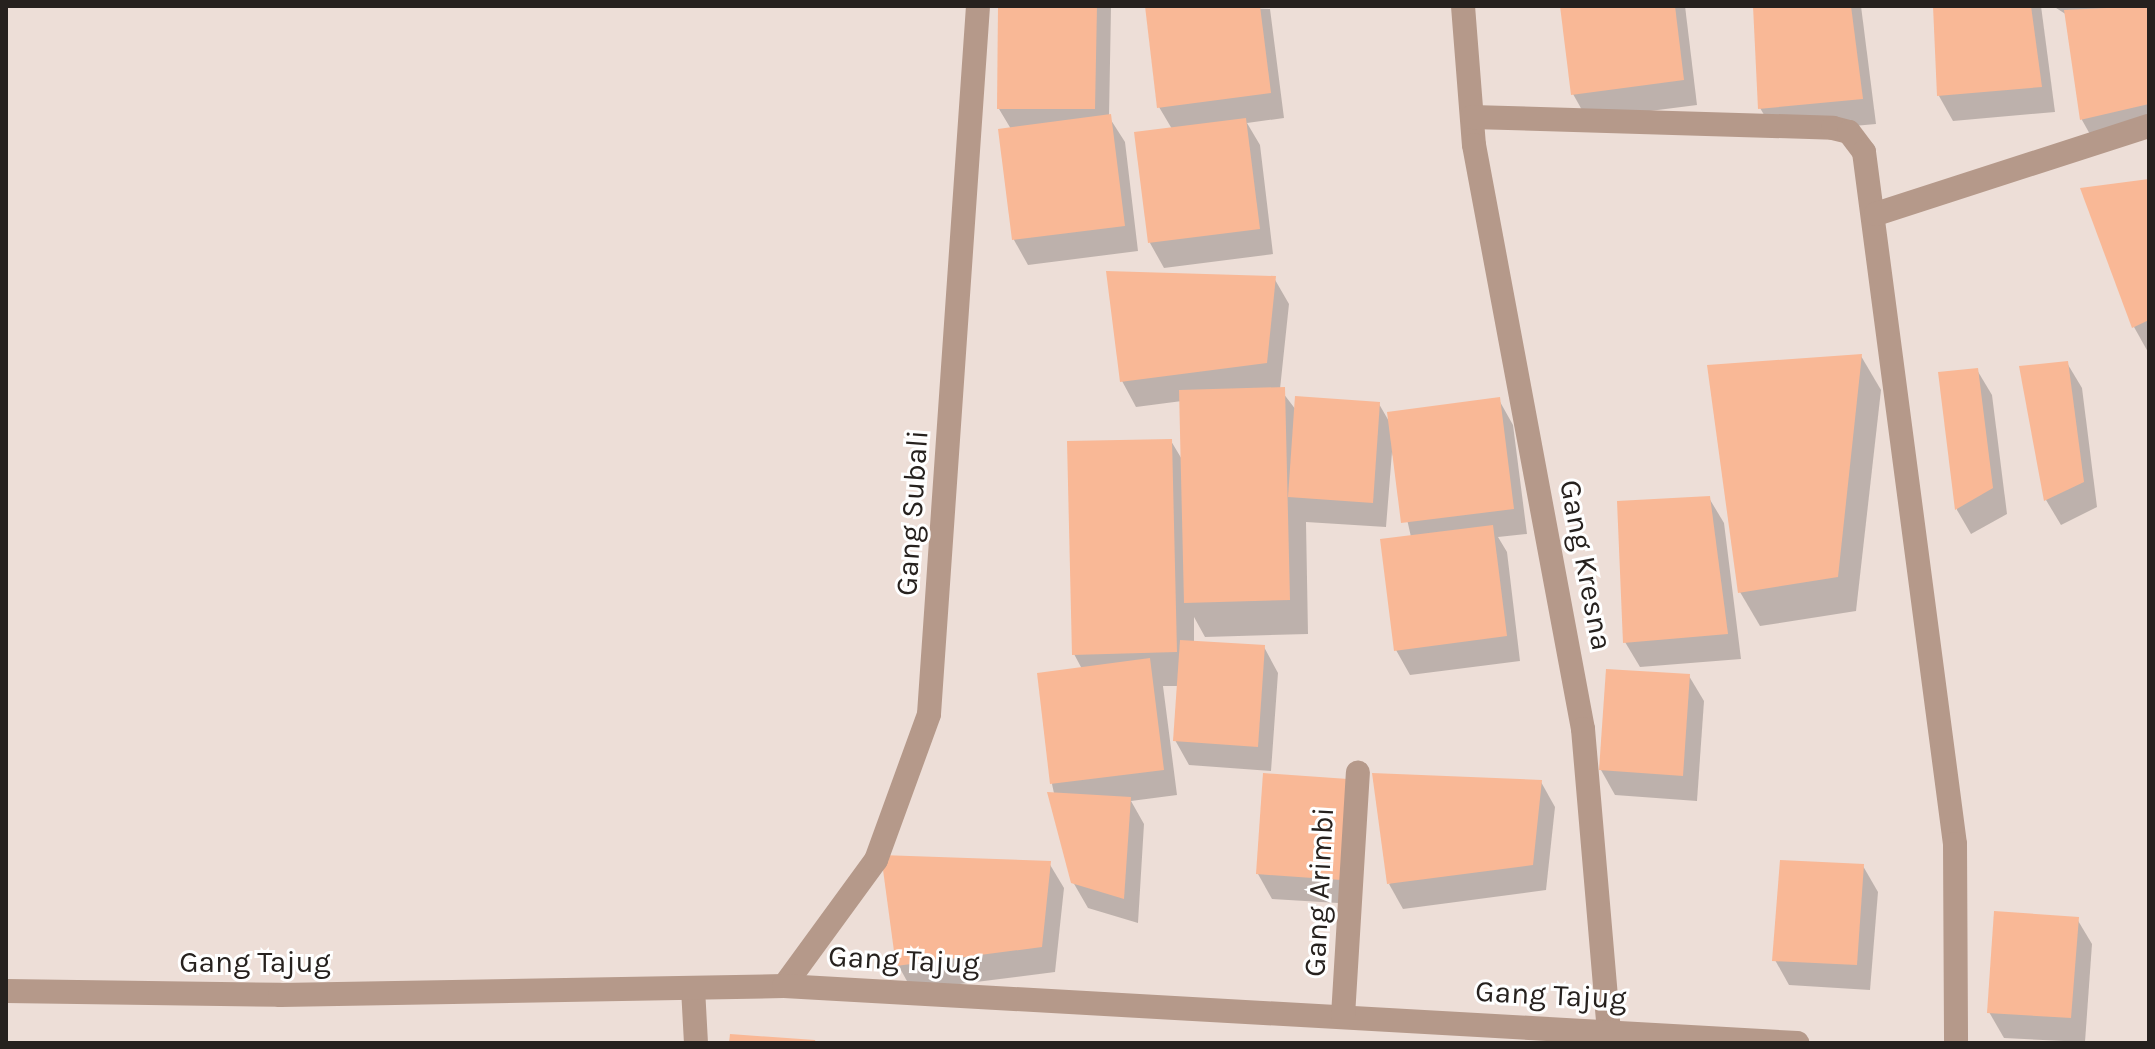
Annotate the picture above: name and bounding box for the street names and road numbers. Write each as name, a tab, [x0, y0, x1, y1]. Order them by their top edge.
street label: Gang Subali	[888, 429, 936, 597]
street label: Gang Kresna	[1552, 477, 1620, 653]
street label: Gang Arimbi	[1297, 806, 1341, 978]
street label: Gang Tajug	[827, 938, 981, 982]
street label: Gang Tajug	[179, 944, 331, 980]
street label: Gang Tajug	[1474, 973, 1628, 1017]

